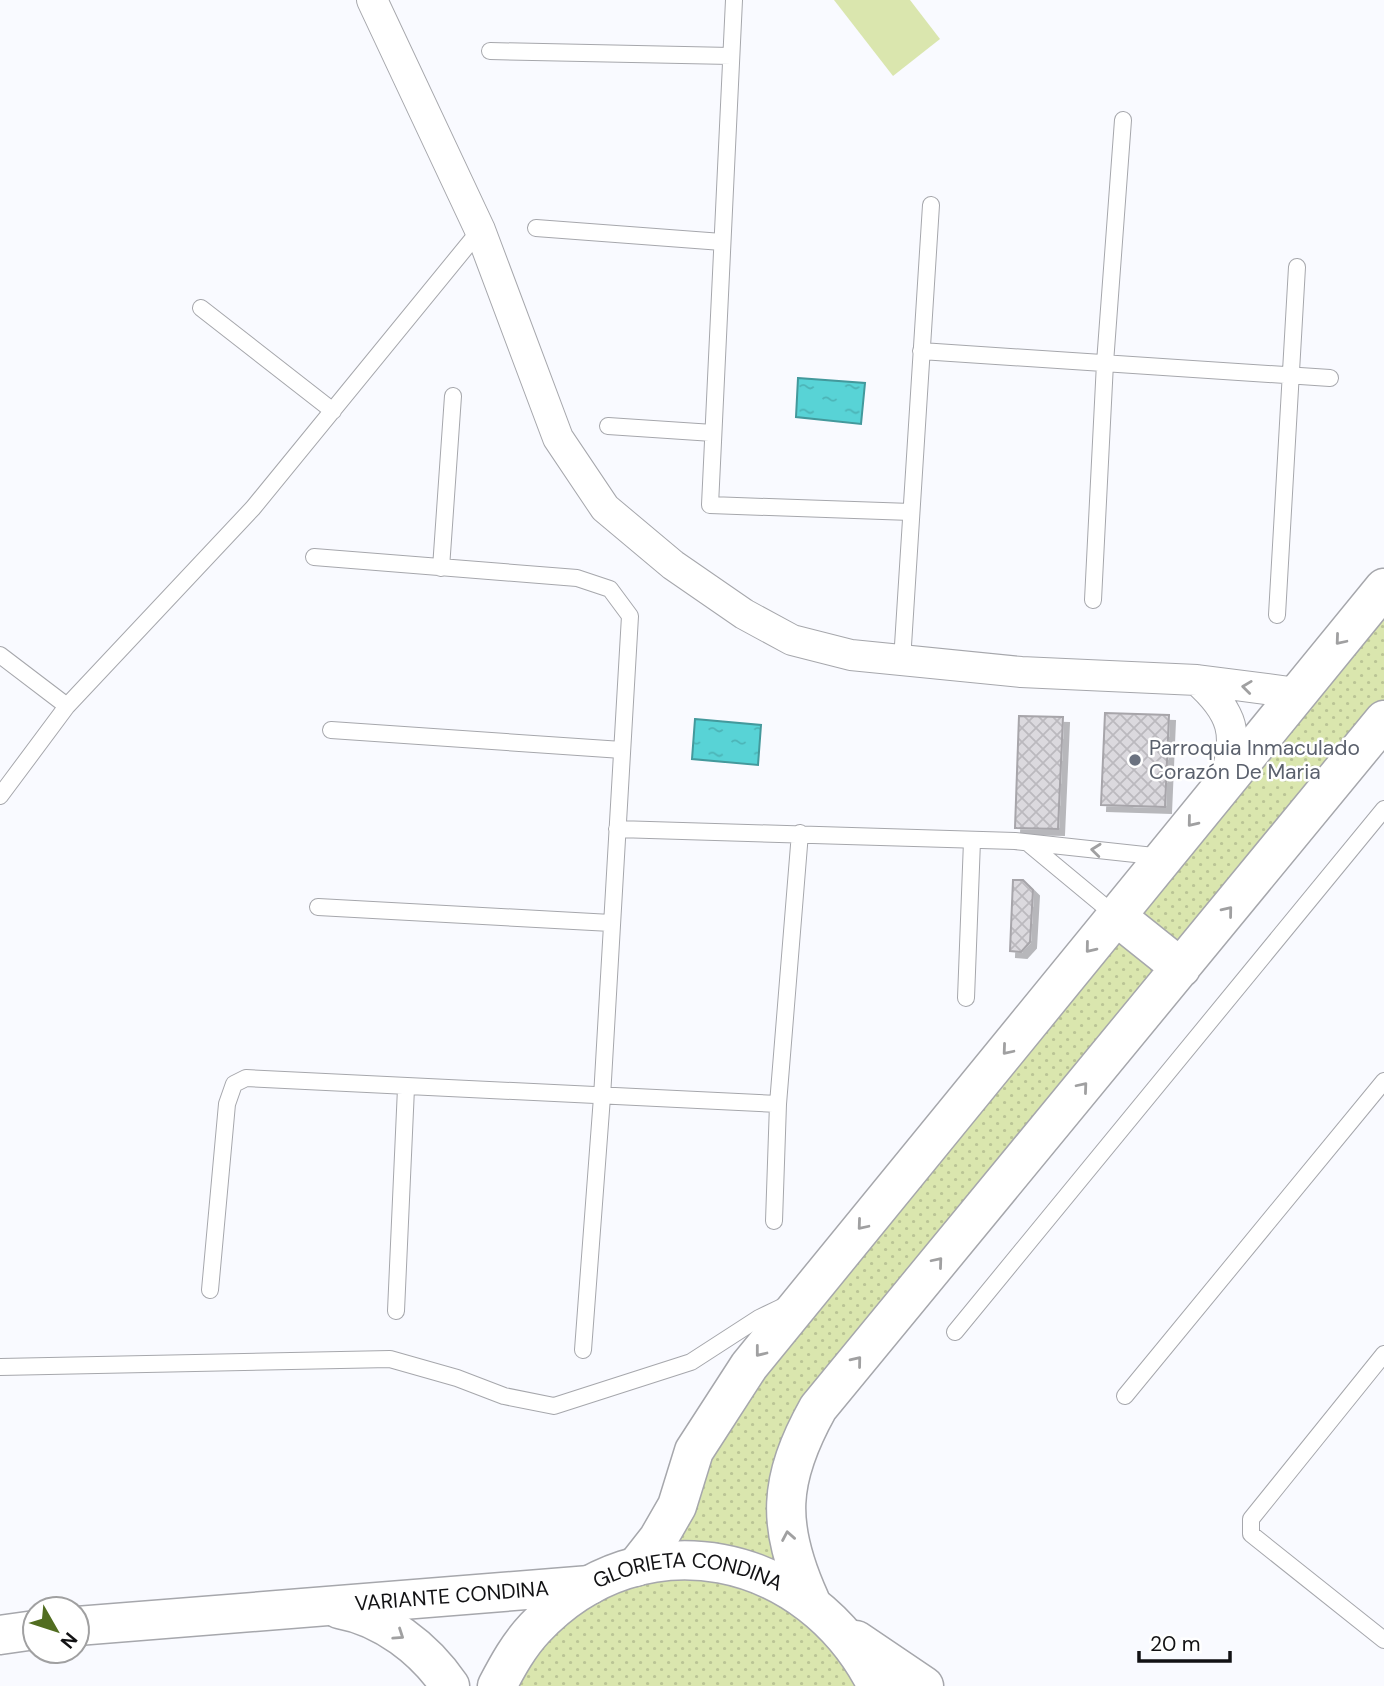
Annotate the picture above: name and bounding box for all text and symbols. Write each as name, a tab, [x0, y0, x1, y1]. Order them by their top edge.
one-way arrow	[1336, 632, 1348, 645]
one-way arrow	[1241, 679, 1253, 694]
place label: Parroquia Inmaculado Corazón De Maria	[1149, 734, 1360, 786]
marker: Parroquia Inmaculado Corazón De Maria	[1127, 752, 1143, 768]
one-way arrow	[1187, 814, 1200, 827]
one-way arrow	[1090, 843, 1101, 858]
one-way arrow	[1220, 906, 1232, 919]
one-way arrow	[1086, 940, 1098, 953]
one-way arrow	[1002, 1042, 1015, 1055]
one-way arrow	[1075, 1082, 1088, 1094]
one-way arrow	[858, 1217, 870, 1230]
one-way arrow	[930, 1257, 943, 1269]
one-way arrow	[756, 1344, 769, 1356]
one-way arrow	[848, 1357, 861, 1369]
one-way arrow	[781, 1530, 796, 1542]
text: GLORIETA CONDINA	[588, 1546, 788, 1597]
street label: VARIANTE CONDINA	[354, 1574, 550, 1618]
street label: GLORIETA CONDINA	[591, 1575, 785, 1601]
north arrow	[21, 1595, 91, 1665]
scale bar	[1139, 1620, 1230, 1664]
text: N	[55, 1627, 83, 1654]
one-way arrow	[391, 1627, 404, 1639]
text: 20 m	[1150, 1630, 1201, 1658]

